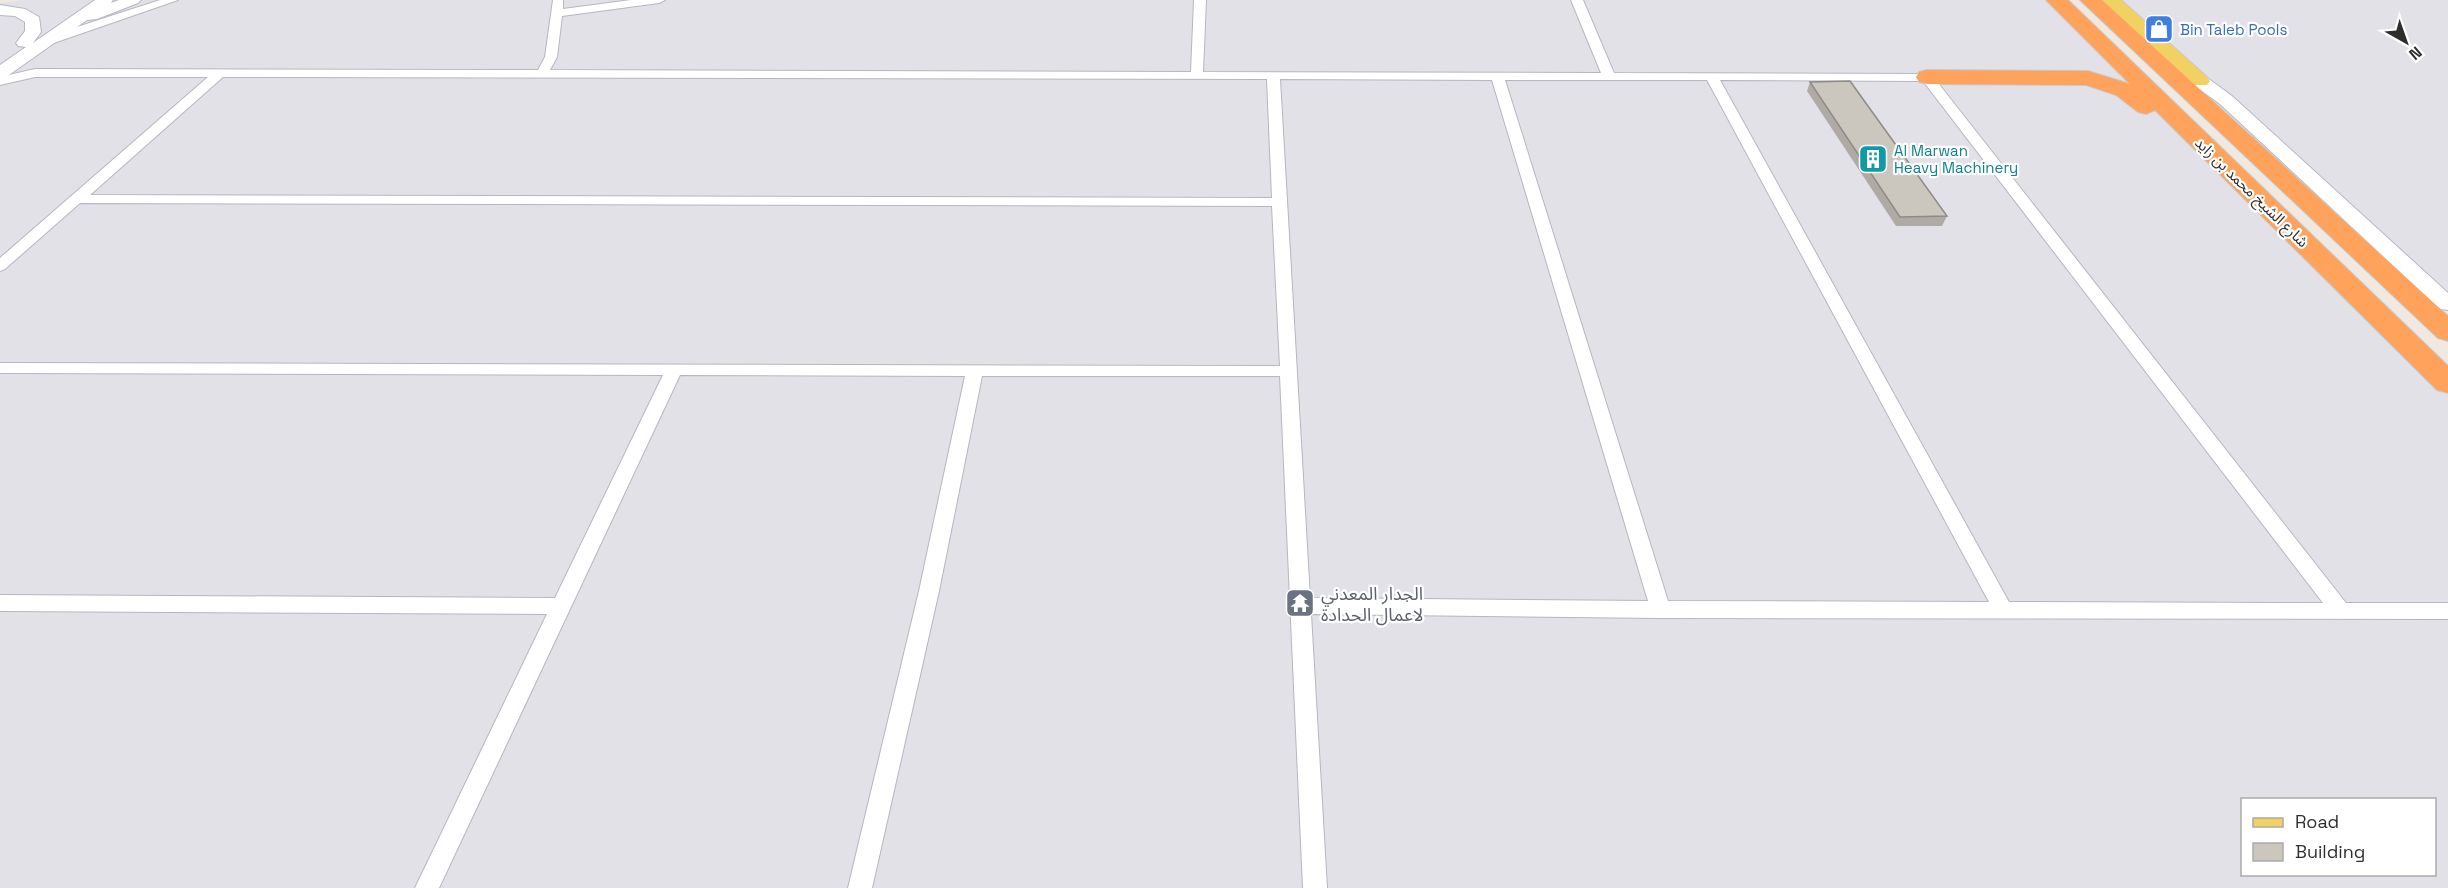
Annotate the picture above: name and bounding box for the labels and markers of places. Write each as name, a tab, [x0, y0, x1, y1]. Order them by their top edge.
shop icon: Bin Taleb Pools	[2143, 13, 2175, 45]
place label: Bin Taleb Pools	[2180, 20, 2287, 39]
place label: Al Marwan Heavy Machinery	[1894, 141, 2018, 177]
building icon: Al Marwan Heavy Machinery	[1857, 143, 1889, 175]
place label: الجدار المعدني لاعمال الحدادة	[1321, 582, 1423, 626]
temple icon: الجدار المعدني لاعمال الحدادة	[1284, 587, 1316, 619]

